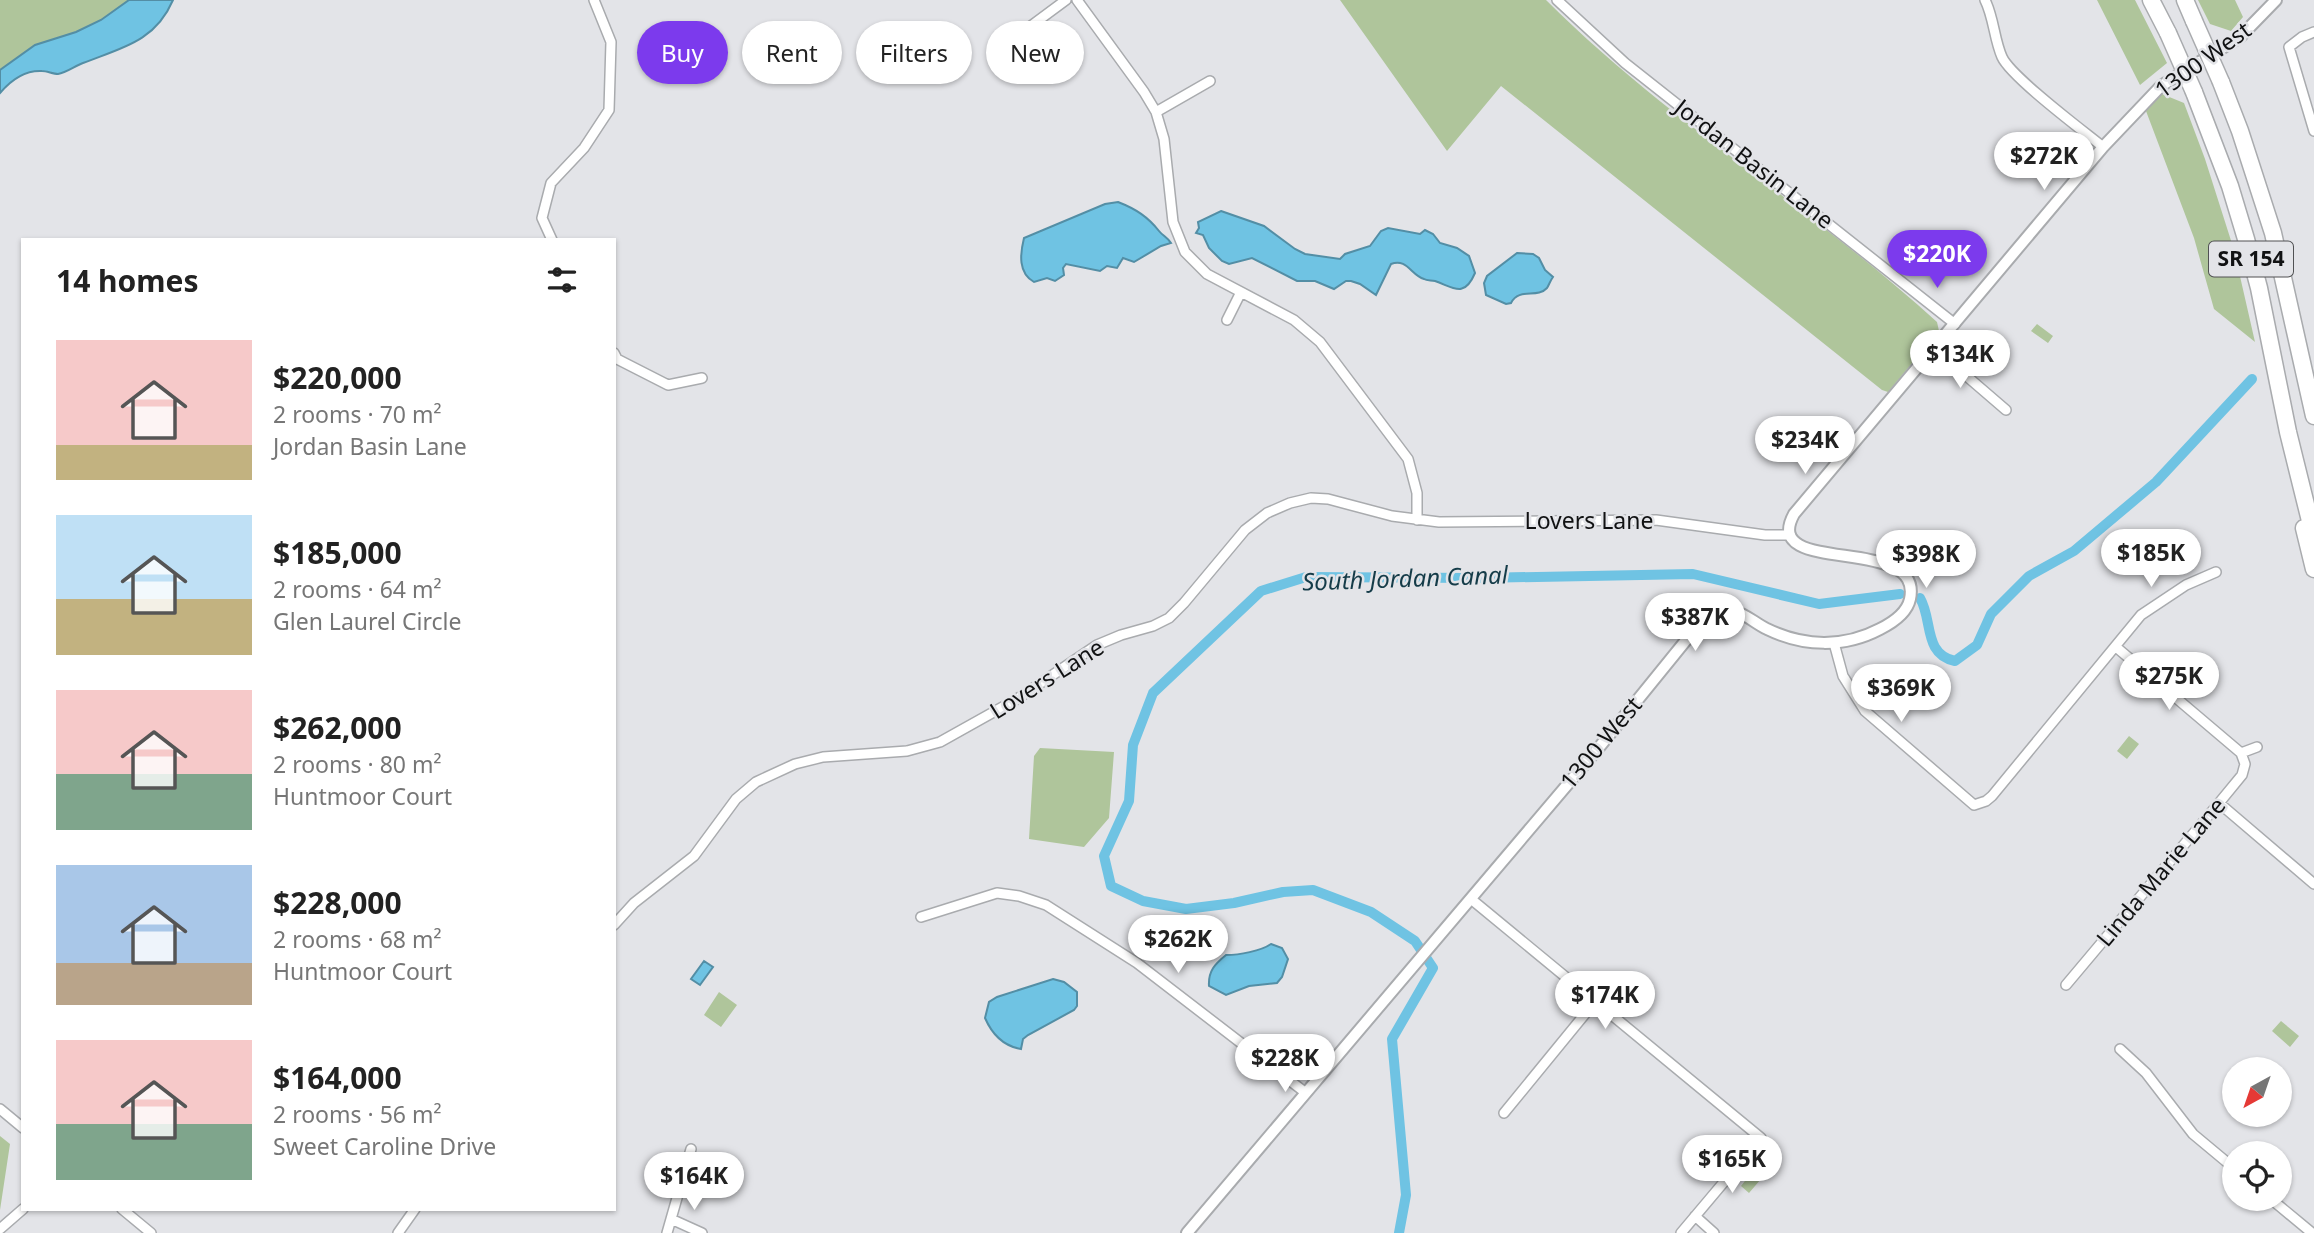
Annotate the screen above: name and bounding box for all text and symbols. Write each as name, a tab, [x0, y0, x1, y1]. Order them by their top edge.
street label: 1300 West	[2148, 13, 2257, 105]
chip: Buy	[637, 21, 728, 84]
chip: Rent	[742, 21, 842, 84]
chip: Filters	[856, 21, 972, 84]
chip: New	[986, 21, 1084, 84]
street label: Jordan Basin Lane	[1667, 90, 1841, 235]
pin: $272K	[1995, 132, 2093, 192]
text: $272K	[2010, 139, 2078, 171]
pin: $220K	[1888, 230, 1986, 290]
text: $220K	[1903, 237, 1971, 269]
road number: SR 154	[2209, 242, 2293, 276]
text: 14 homes	[56, 260, 199, 301]
icon: filters	[543, 261, 581, 299]
pin: $134K	[1911, 330, 2009, 390]
text: $134K	[1926, 337, 1994, 369]
text: $220,000	[273, 357, 402, 398]
icon: home	[112, 368, 196, 452]
text: 2 rooms · 70 m²	[273, 398, 442, 430]
pin: $234K	[1756, 416, 1854, 476]
text: $234K	[1771, 423, 1839, 455]
text: Jordan Basin Lane	[273, 430, 467, 462]
street label: Lovers Lane	[1525, 504, 1653, 536]
pin: $398K	[1877, 530, 1975, 590]
pin: $185K	[2102, 530, 2200, 589]
text: $185,000	[273, 532, 402, 573]
text: $185K	[2117, 536, 2185, 568]
text: $398K	[1892, 537, 1960, 569]
icon: home	[112, 543, 196, 627]
water label: South Jordan Canal	[1301, 557, 1509, 598]
text: 2 rooms · 64 m²	[273, 573, 442, 605]
pin: $387K	[1646, 594, 1744, 653]
text: $387K	[1661, 600, 1729, 632]
text: Glen Laurel Circle	[273, 605, 461, 637]
street label: Lovers Lane	[983, 630, 1110, 726]
pin: $275K	[2120, 652, 2218, 712]
text: $275K	[2135, 659, 2203, 691]
pin: $369K	[1852, 664, 1950, 724]
text: $369K	[1867, 671, 1935, 703]
street label: 1300 West	[1552, 689, 1648, 795]
text: $262,000	[273, 707, 402, 748]
icon: home	[112, 718, 196, 802]
text: 2 rooms · 80 m²	[273, 748, 442, 780]
text: Huntmoor Court	[273, 780, 452, 812]
street label: Linda Marie Lane	[2088, 790, 2232, 953]
text: $228,000	[273, 882, 402, 923]
icon: home	[112, 893, 196, 977]
pin: $262K	[1129, 916, 1227, 975]
text: $262K	[1144, 922, 1212, 954]
text: 2 rooms · 68 m²	[273, 923, 442, 955]
text: Huntmoor Court	[273, 955, 452, 987]
pin: $174K	[1556, 972, 1654, 1031]
text: $174K	[1571, 978, 1639, 1010]
pin: $228K	[1236, 1034, 1334, 1094]
text: $228K	[1251, 1041, 1319, 1073]
text: $164,000	[273, 1057, 402, 1098]
north arrow	[2222, 1057, 2292, 1127]
map controls	[2222, 1057, 2292, 1211]
icon: home	[112, 1068, 196, 1152]
text: 2 rooms · 56 m²	[273, 1098, 442, 1130]
text: Sweet Caroline Drive	[273, 1130, 496, 1162]
pin: $165K	[1683, 1136, 1781, 1195]
button: locate	[2222, 1141, 2292, 1211]
text: $165K	[1698, 1142, 1766, 1174]
pin: $164K	[645, 1152, 743, 1212]
text: $164K	[660, 1159, 728, 1191]

